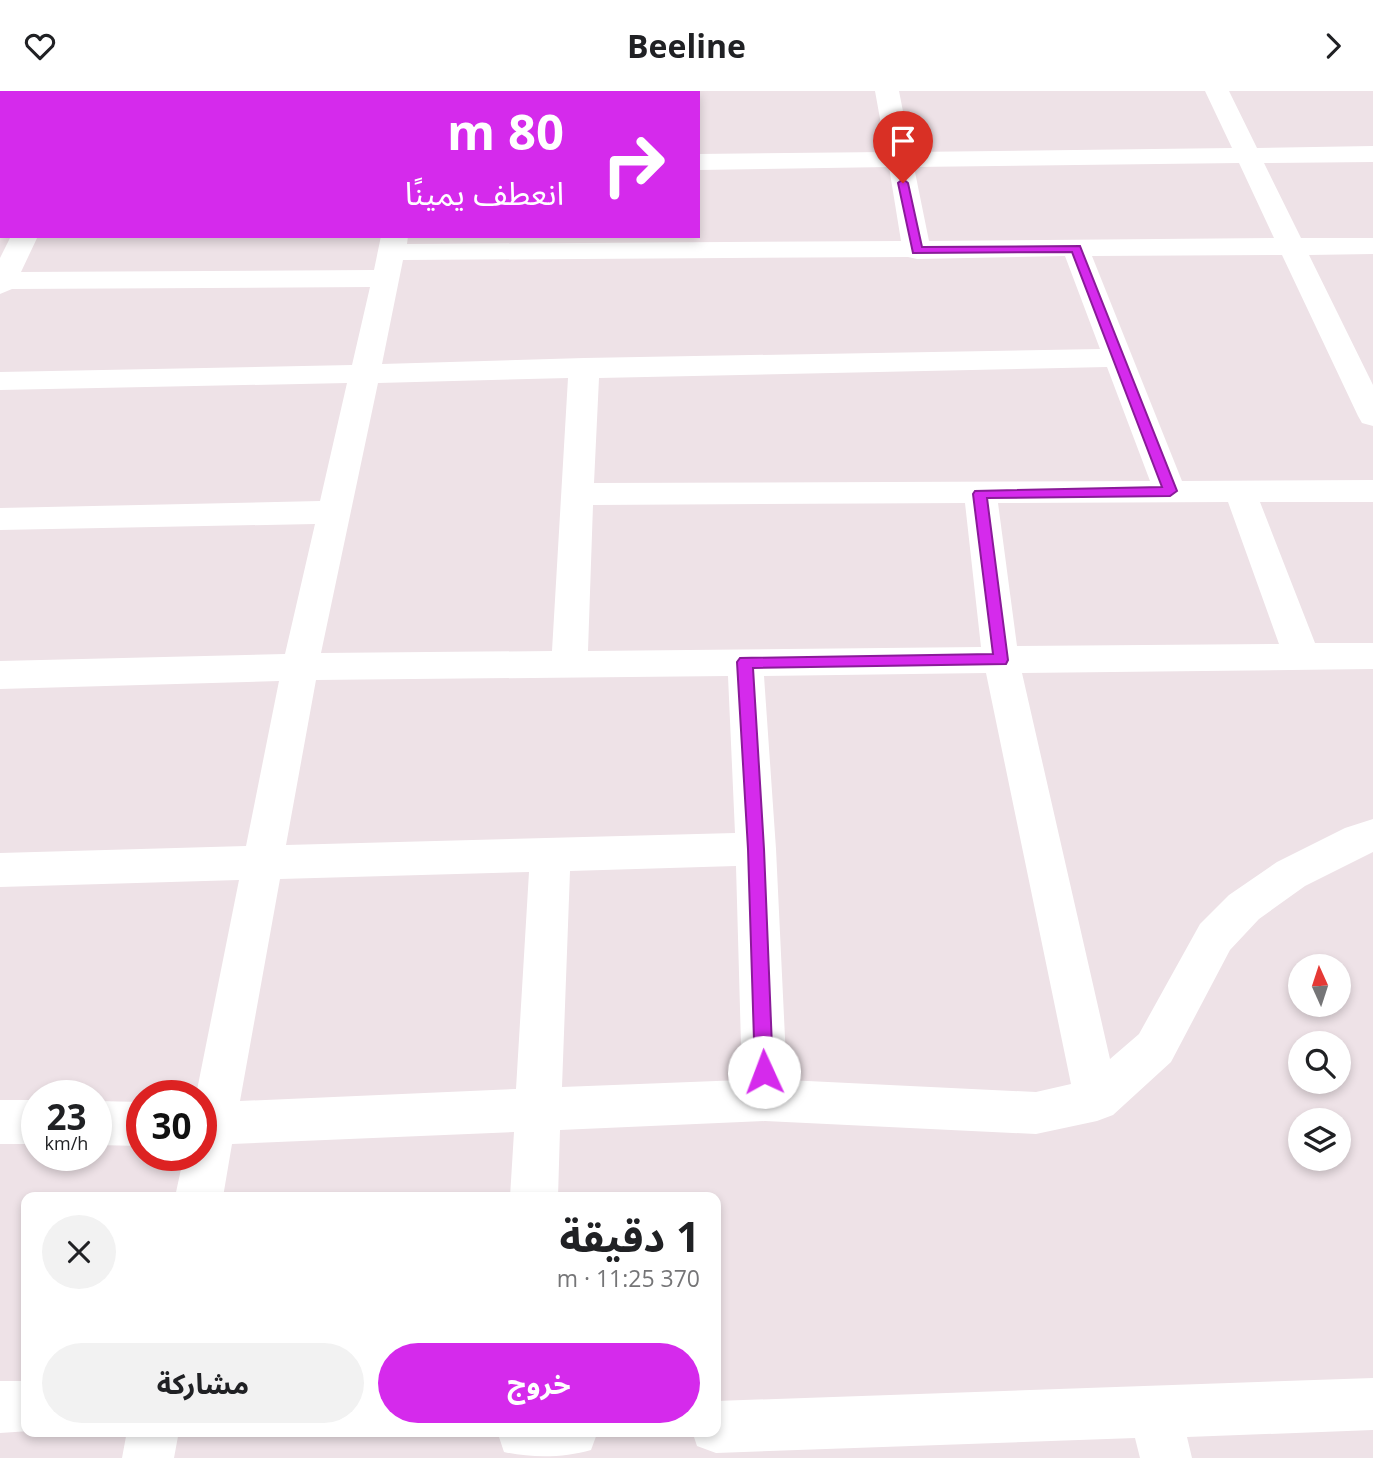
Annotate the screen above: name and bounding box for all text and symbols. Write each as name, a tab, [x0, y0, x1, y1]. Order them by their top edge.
text: Beeline	[627, 24, 746, 67]
icon: heart	[21, 27, 59, 65]
icon: forward	[1314, 27, 1352, 65]
text: 80 m	[447, 98, 564, 164]
pin	[873, 111, 933, 183]
icon: right	[588, 119, 679, 210]
icon: arrive	[884, 122, 922, 160]
text: انعطف يمينًا	[405, 171, 564, 214]
north arrow	[1288, 954, 1351, 1017]
map controls	[1288, 954, 1351, 1171]
button: search	[1288, 1031, 1351, 1094]
position arrow	[727, 1035, 801, 1109]
speed limit sign: 30	[126, 1080, 217, 1171]
text: 23	[46, 1093, 87, 1140]
button: layers	[1288, 1108, 1351, 1171]
text: km/h	[45, 1131, 88, 1155]
text: 1 دقيقة	[559, 1207, 700, 1264]
button: close	[42, 1215, 116, 1289]
text: 370 m · 11:25	[557, 1262, 700, 1294]
button: مشاركة	[42, 1343, 364, 1423]
button: خروج	[378, 1343, 700, 1423]

